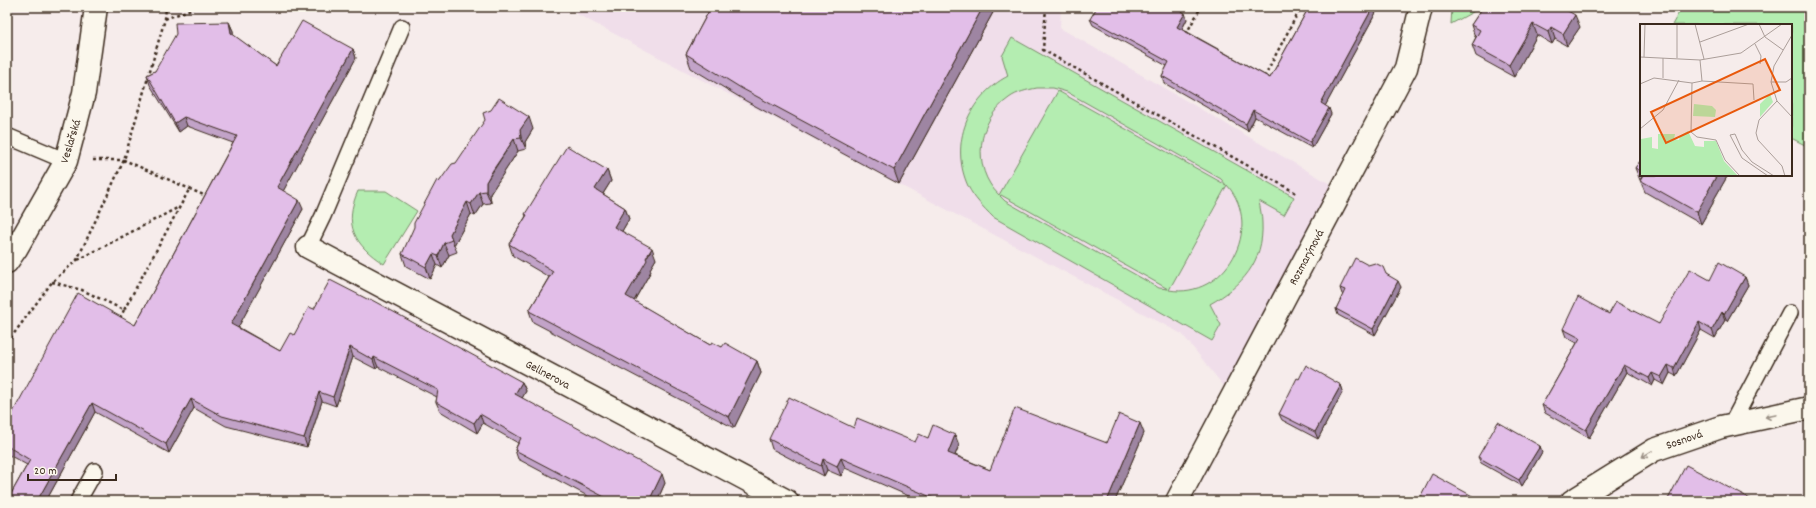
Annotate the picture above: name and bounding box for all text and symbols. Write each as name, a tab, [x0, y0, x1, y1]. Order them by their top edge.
inset map	[1640, 24, 1792, 176]
street label: Veslařská	[57, 117, 86, 165]
street label: Rozmarýnová	[1286, 227, 1329, 289]
street label: Gellnerova	[522, 356, 573, 394]
one-way arrow	[1765, 412, 1778, 420]
street label: Sosnová	[1664, 426, 1705, 455]
one-way arrow	[1642, 450, 1653, 458]
scale bar	[28, 456, 116, 482]
text: 20 m	[34, 463, 57, 480]

